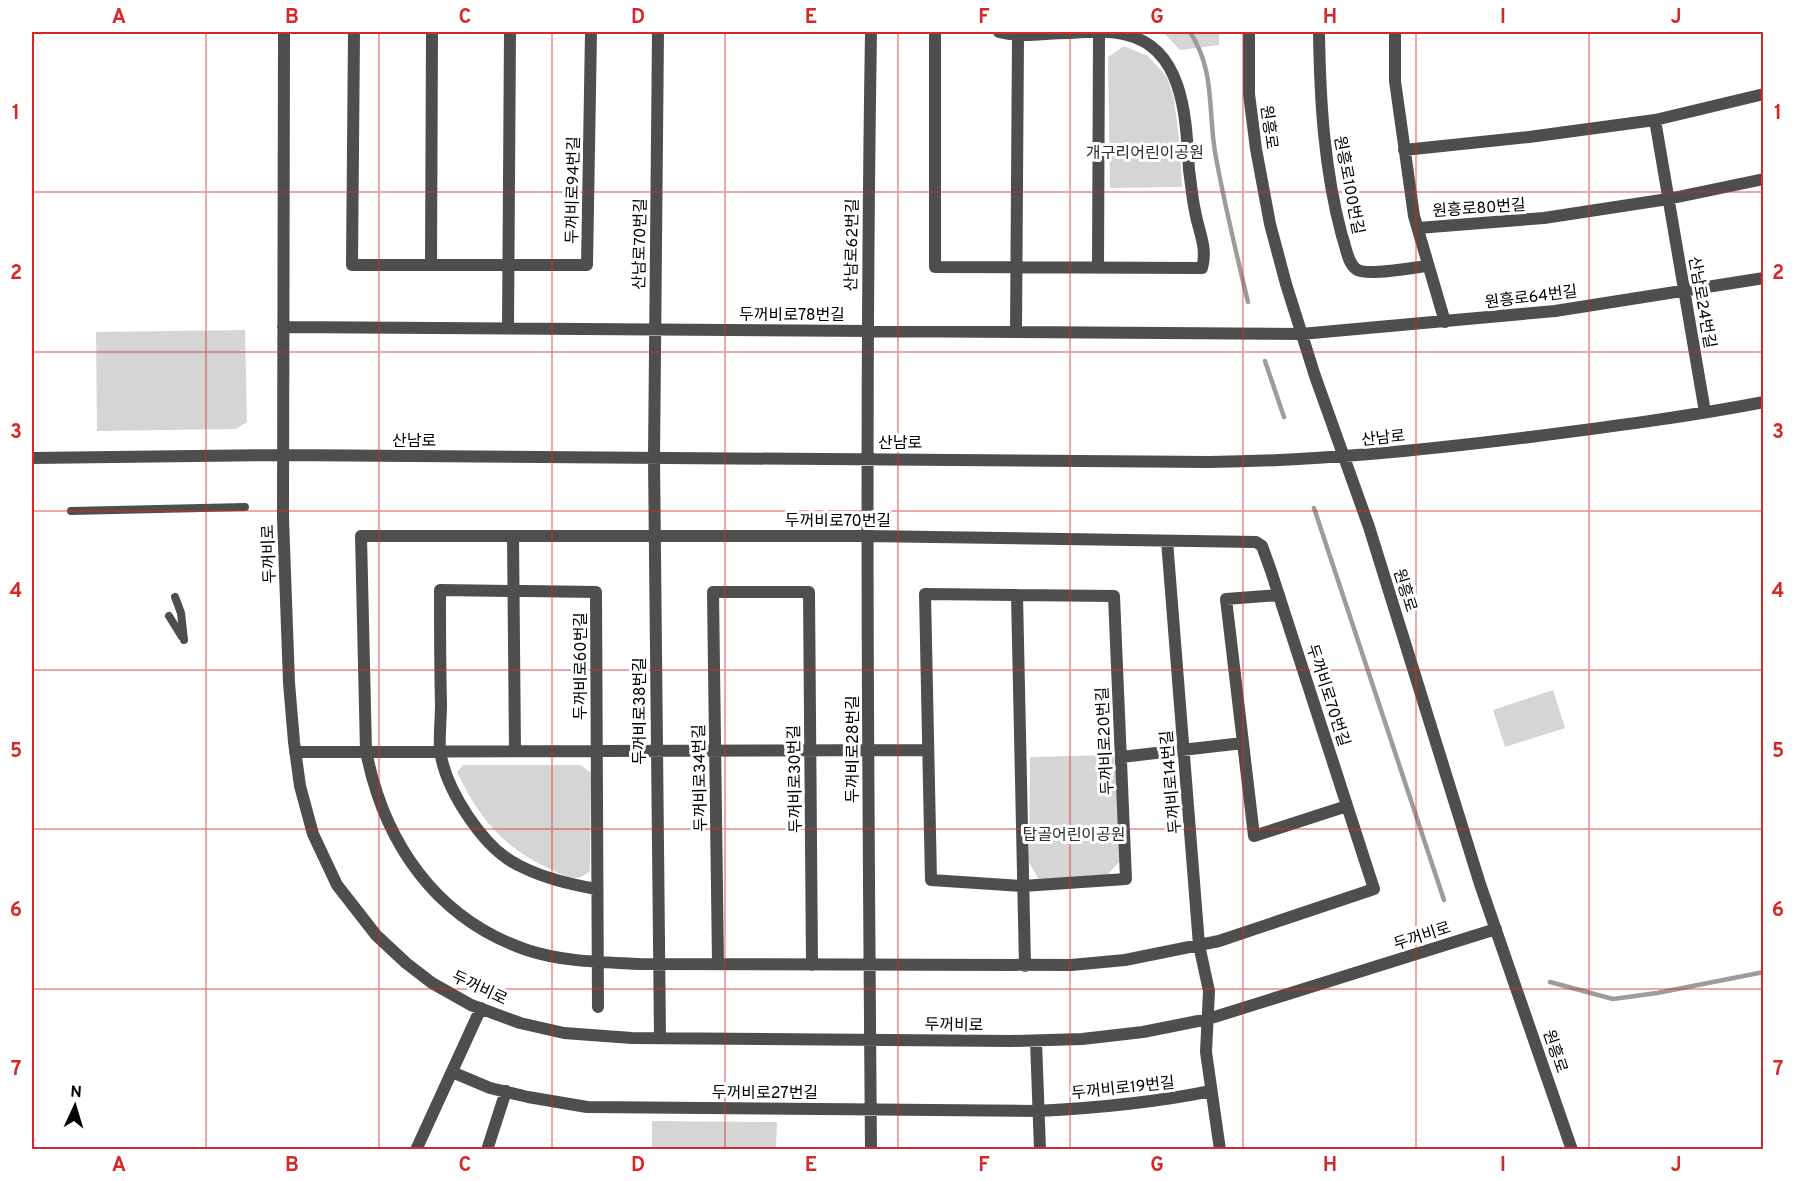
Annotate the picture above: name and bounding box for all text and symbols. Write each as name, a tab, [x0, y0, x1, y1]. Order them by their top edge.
text: A	[112, 5, 126, 31]
text: B	[285, 5, 299, 31]
text: C	[459, 5, 471, 31]
text: D	[631, 5, 645, 31]
text: E	[805, 5, 817, 31]
text: F	[978, 5, 990, 31]
text: G	[1150, 5, 1164, 31]
text: H	[1323, 5, 1337, 31]
text: I	[1500, 5, 1506, 31]
text: J	[1670, 5, 1682, 31]
text: 1	[12, 101, 20, 127]
text: 1	[1774, 101, 1782, 127]
street label: 원흥로	[1255, 104, 1281, 151]
street label: 원흥로100번길	[1329, 134, 1367, 236]
street label: 두꺼비로94번길	[563, 136, 585, 244]
park label: 개구리어린이공원	[1086, 144, 1204, 164]
street label: 원흥로80번길	[1432, 196, 1526, 222]
street label: 산남로70번길	[630, 198, 652, 290]
street label: 산남로62번길	[842, 198, 864, 292]
street label: 산남로24번길	[1683, 255, 1719, 350]
text: 2	[10, 261, 22, 287]
text: 2	[1772, 261, 1784, 287]
street label: 원흥로64번길	[1484, 282, 1579, 314]
street label: 두꺼비로78번길	[739, 306, 845, 326]
text: 3	[10, 420, 22, 446]
text: 3	[1772, 420, 1784, 446]
street label: 산남로	[1360, 427, 1406, 451]
street label: 산남로	[392, 432, 436, 452]
street label: 산남로	[878, 434, 922, 454]
street label: 두꺼비로70번길	[785, 512, 891, 532]
street label: 두꺼비로	[259, 524, 281, 584]
street label: 원흥로	[1388, 567, 1420, 615]
text: 4	[10, 579, 22, 605]
text: 4	[1772, 579, 1784, 605]
street label: 두꺼비로60번길	[572, 612, 592, 720]
street label: 두꺼비로70번길	[1301, 642, 1353, 749]
street label: 두꺼비로38번길	[631, 657, 651, 765]
street label: 두꺼비로20번길	[1093, 686, 1119, 796]
street label: 두꺼비로28번길	[844, 695, 864, 803]
street label: 두꺼비로34번길	[690, 724, 712, 832]
street label: 두꺼비로30번길	[785, 725, 807, 833]
street label: 두꺼비로14번길	[1158, 729, 1186, 834]
text: 5	[10, 739, 22, 765]
text: 5	[1772, 739, 1784, 765]
park label: 탑골어린이공원	[1022, 826, 1126, 846]
text: 6	[10, 898, 22, 924]
text: 6	[1772, 898, 1784, 924]
street label: 두꺼비로	[1392, 918, 1454, 956]
street label: 두꺼비로	[448, 967, 510, 1010]
street label: 두꺼비로	[924, 1015, 984, 1037]
street label: 원흥로	[1537, 1028, 1571, 1076]
text: 7	[11, 1057, 21, 1083]
text: 7	[1773, 1057, 1783, 1083]
street label: 두꺼비로19번길	[1071, 1074, 1176, 1104]
north arrow	[45, 1076, 105, 1136]
text: N	[69, 1083, 82, 1103]
street label: 두꺼비로27번길	[712, 1084, 818, 1104]
text: A	[112, 1153, 126, 1179]
text: B	[285, 1153, 299, 1179]
text: C	[459, 1153, 471, 1179]
text: D	[631, 1153, 645, 1179]
text: E	[805, 1153, 817, 1179]
text: F	[978, 1153, 990, 1179]
text: G	[1150, 1153, 1164, 1179]
text: H	[1323, 1153, 1337, 1179]
text: I	[1500, 1153, 1506, 1179]
text: J	[1670, 1153, 1682, 1179]

